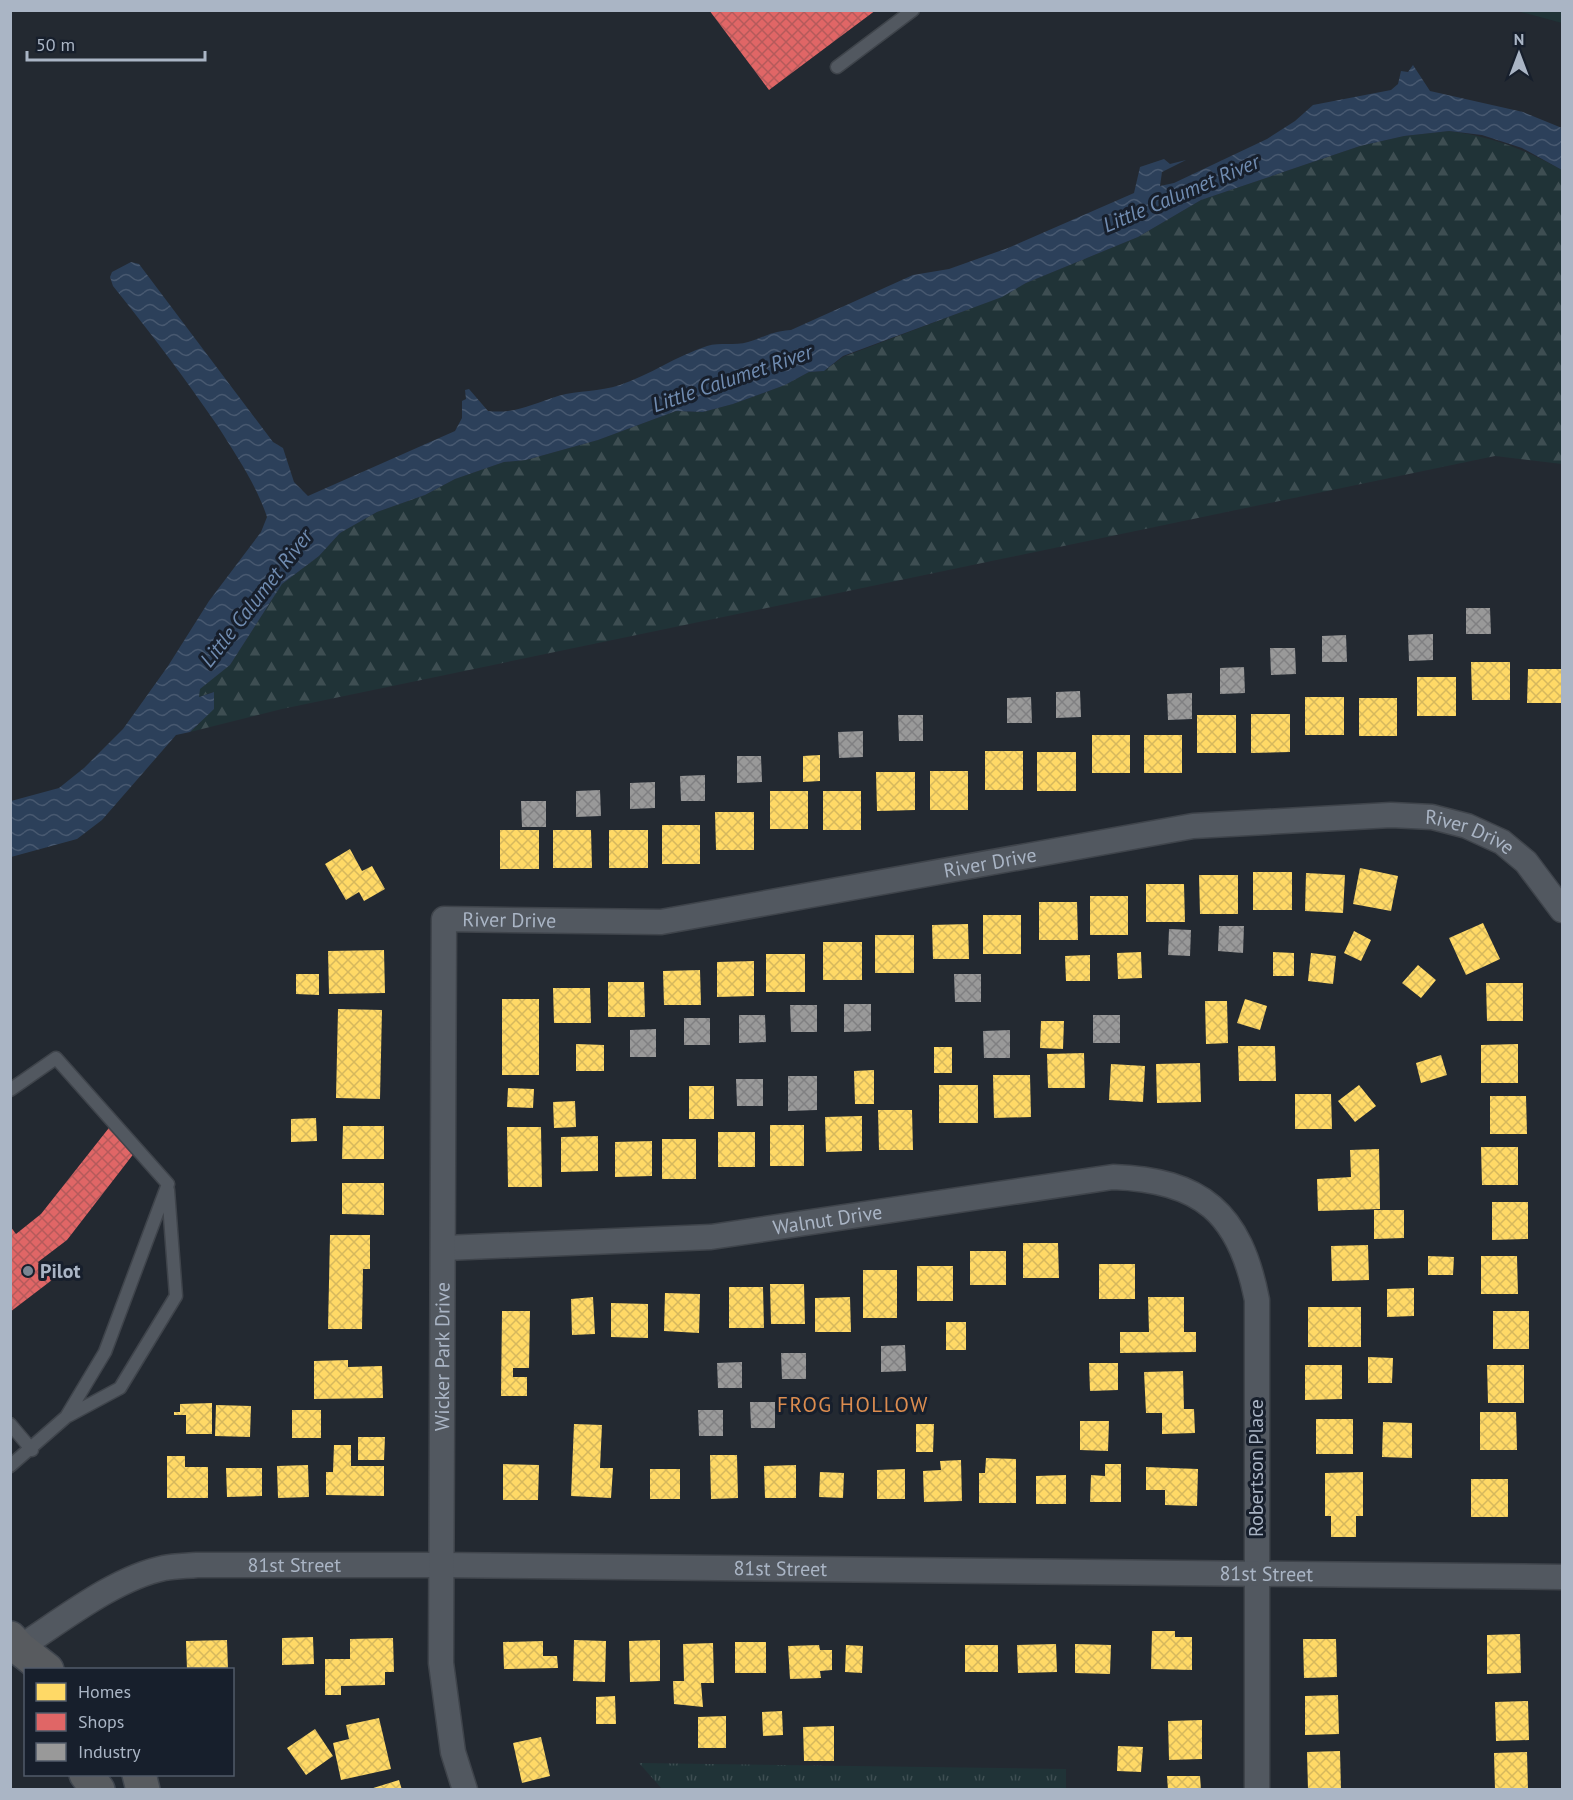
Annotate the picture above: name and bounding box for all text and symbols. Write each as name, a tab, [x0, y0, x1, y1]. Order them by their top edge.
scale bar	[27, 24, 206, 62]
north arrow	[1489, 24, 1549, 84]
text: N	[1514, 29, 1524, 49]
text: 50 m	[36, 33, 75, 56]
water label: Little Calumet River	[1099, 147, 1265, 238]
water label: Little Calumet River	[648, 337, 818, 418]
water label: Little Calumet River	[194, 522, 320, 672]
street label: River Drive	[1425, 804, 1520, 860]
street label: River Drive	[941, 841, 1039, 884]
street label: River Drive	[462, 906, 556, 934]
street label: Walnut Drive	[771, 1199, 884, 1241]
place label: Pilot	[40, 1258, 80, 1284]
marker: Pilot	[21, 1264, 35, 1278]
street label: Wicker Park Drive	[429, 1282, 456, 1431]
district label: FROG HOLLOW	[777, 1391, 929, 1418]
street label: Robertson Place	[1243, 1399, 1269, 1537]
street label: 81st Street	[248, 1552, 341, 1578]
street label: 81st Street	[733, 1555, 827, 1582]
street label: 81st Street	[1219, 1560, 1313, 1587]
legend	[24, 1668, 234, 1776]
text: Homes	[78, 1680, 131, 1703]
text: Shops	[78, 1710, 124, 1733]
text: Industry	[78, 1740, 141, 1763]

